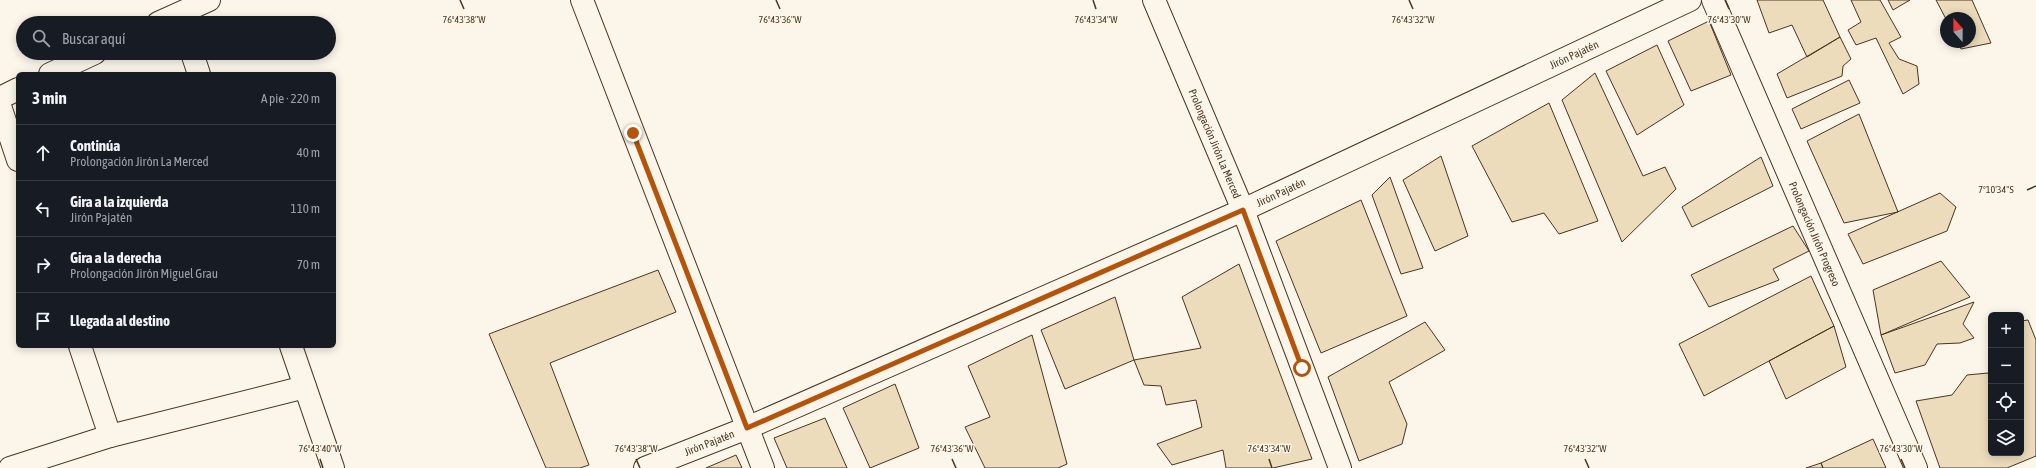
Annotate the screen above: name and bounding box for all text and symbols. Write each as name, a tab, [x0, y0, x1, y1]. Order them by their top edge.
north arrow	[1940, 12, 1976, 48]
text: 76°43'38"W	[442, 14, 486, 25]
text: 76°43'36"W	[758, 14, 802, 25]
text: 76°43'34"W	[1074, 14, 1118, 25]
text: 76°43'32"W	[1391, 14, 1435, 25]
text: 76°43'30"W	[1707, 14, 1751, 25]
search box	[16, 16, 336, 60]
icon: search	[30, 27, 52, 49]
text: Buscar aquí	[62, 30, 125, 47]
street label: Jirón Pajatén	[1548, 38, 1600, 71]
street label: Prolongación Jirón La Merced	[1186, 87, 1243, 200]
text: 3 min	[32, 88, 67, 108]
text: A pie · 220 m	[261, 91, 320, 106]
route end	[624, 124, 642, 142]
text: Continúa	[70, 137, 120, 154]
icon: ahead	[32, 142, 54, 164]
text: 40 m	[297, 145, 320, 160]
text: Prolongación Jirón La Merced	[70, 154, 209, 169]
street label: Jirón Pajatén	[1254, 176, 1307, 209]
street label: Prolongación Jirón Progreso	[1787, 180, 1842, 288]
text: 7°10'34"S	[1978, 184, 2014, 195]
text: Gira a la izquierda	[70, 193, 168, 210]
icon: left	[32, 198, 54, 220]
text: 110 m	[291, 201, 320, 216]
text: Jirón Pajatén	[70, 210, 132, 225]
text: Gira a la derecha	[70, 249, 161, 266]
icon: right	[32, 254, 54, 276]
text: 70 m	[297, 257, 320, 272]
text: Prolongación Jirón Miguel Grau	[70, 266, 218, 281]
icon: arrive	[32, 310, 54, 332]
text: Llegada al destino	[70, 312, 170, 329]
map controls	[1988, 312, 2024, 456]
button: +	[1988, 312, 2024, 348]
button: −	[1988, 348, 2024, 384]
route start	[1293, 359, 1311, 377]
button: locate	[1988, 384, 2024, 420]
button: layers	[1988, 420, 2024, 456]
street label: Jirón Pajatén	[683, 428, 736, 458]
text: 76°43'40"W	[298, 443, 342, 454]
text: 76°43'38"W	[614, 443, 658, 454]
text: 76°43'36"W	[930, 443, 974, 454]
text: 76°43'34"W	[1247, 443, 1291, 454]
text: 76°43'32"W	[1563, 443, 1607, 454]
text: 76°43'30"W	[1879, 443, 1923, 454]

